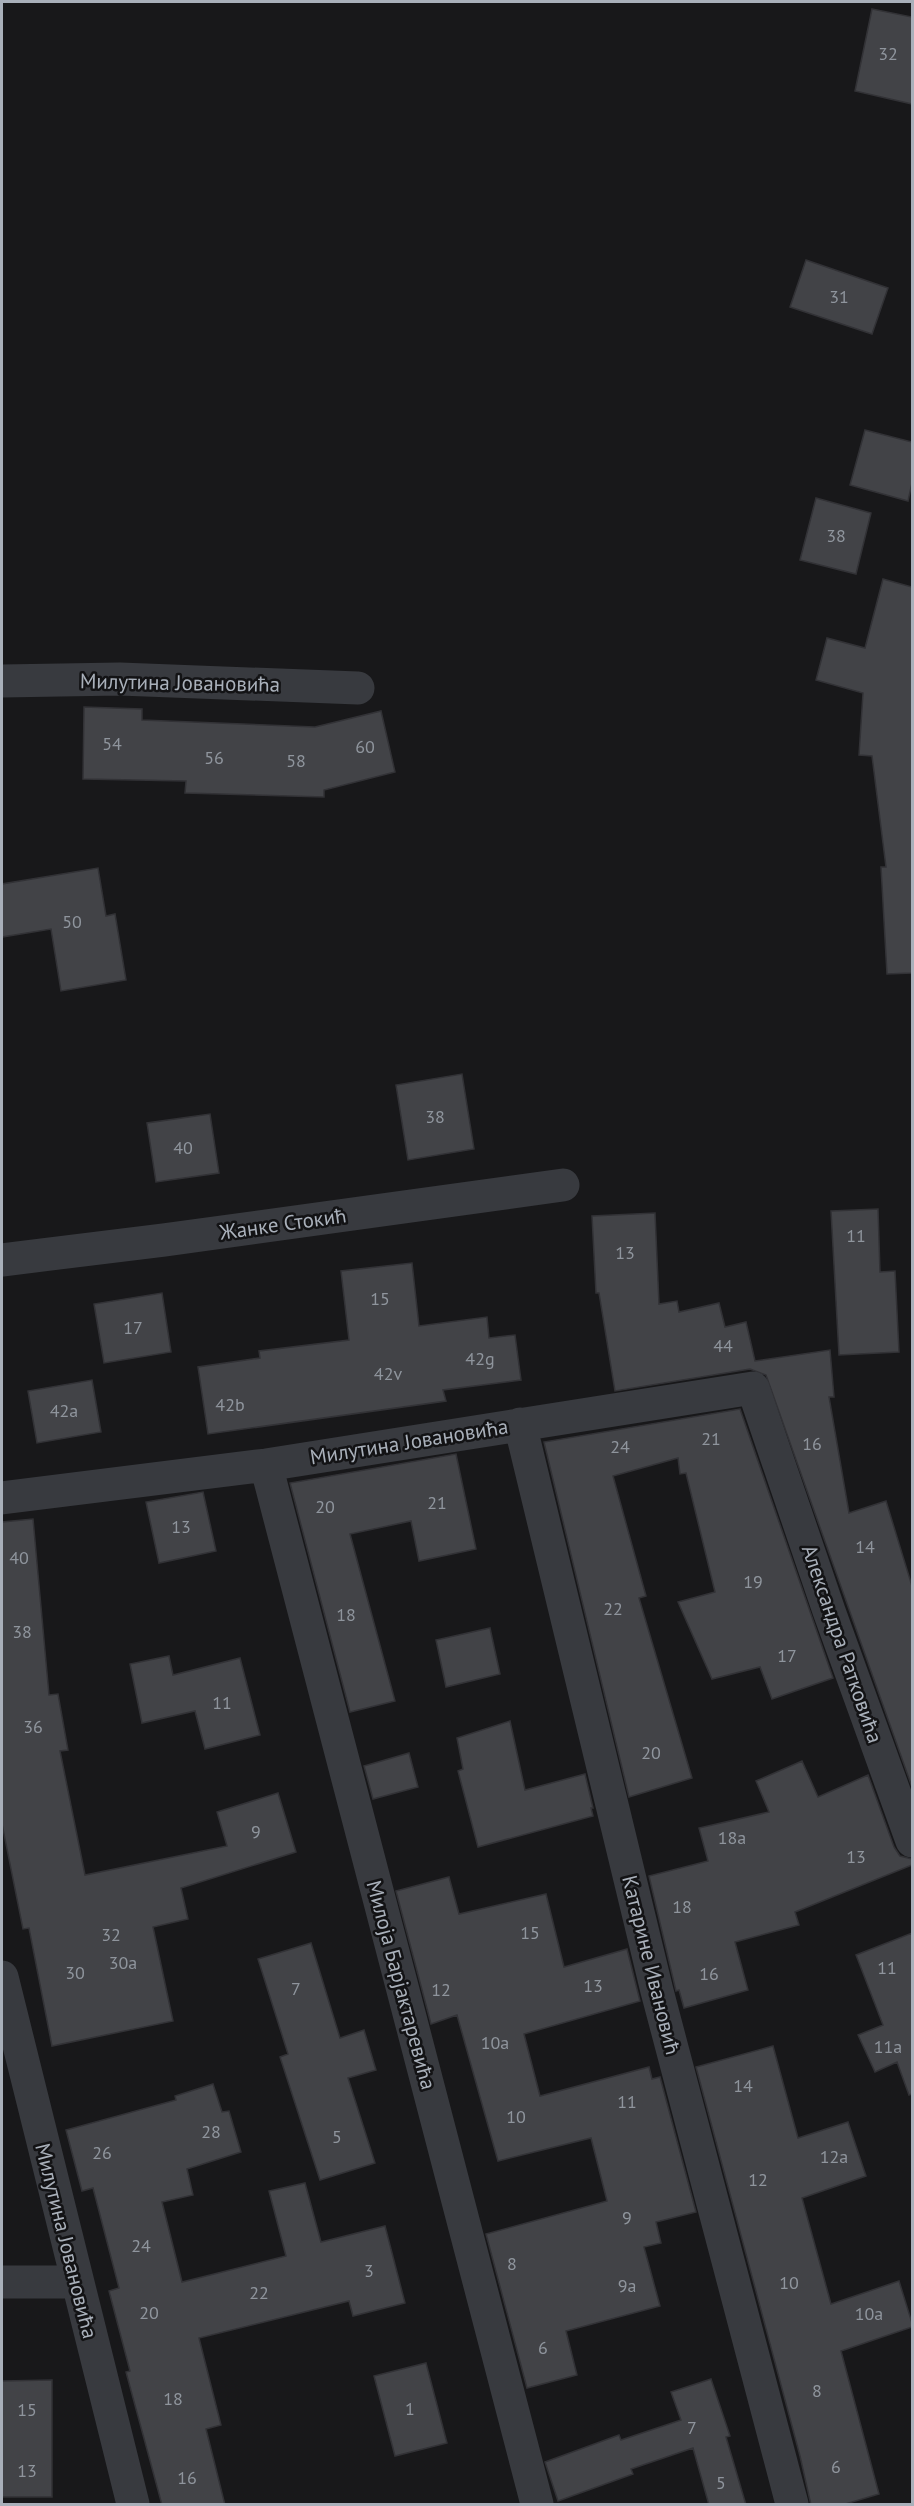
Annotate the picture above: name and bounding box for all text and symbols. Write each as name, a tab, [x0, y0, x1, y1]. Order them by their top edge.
house number: 32	[878, 42, 898, 65]
house number: 31	[829, 285, 849, 308]
house number: 38	[826, 524, 846, 547]
street label: Милутина Јовановића	[80, 667, 280, 698]
house number: 54	[102, 732, 122, 755]
house number: 60	[355, 735, 375, 758]
house number: 56	[204, 746, 224, 769]
house number: 58	[286, 749, 306, 772]
house number: 50	[62, 910, 82, 933]
house number: 38	[425, 1105, 445, 1128]
house number: 40	[173, 1136, 193, 1159]
street label: Жанке Стокић	[217, 1201, 348, 1246]
house number: 11	[846, 1224, 866, 1247]
house number: 13	[615, 1241, 635, 1264]
house number: 15	[370, 1287, 390, 1310]
house number: 17	[123, 1316, 143, 1339]
house number: 44	[713, 1334, 733, 1357]
house number: 42g	[465, 1347, 495, 1370]
house number: 42v	[374, 1362, 402, 1385]
house number: 42b	[215, 1393, 245, 1416]
house number: 42a	[50, 1399, 78, 1422]
street label: Милутина Јовановића	[308, 1413, 510, 1471]
house number: 21	[701, 1427, 721, 1450]
house number: 16	[802, 1432, 822, 1455]
house number: 24	[610, 1435, 630, 1458]
house number: 21	[427, 1491, 447, 1514]
house number: 20	[315, 1495, 335, 1518]
house number: 13	[171, 1515, 191, 1538]
house number: 14	[855, 1535, 875, 1558]
street label: Александра Ратковића	[796, 1541, 889, 1747]
house number: 40	[9, 1546, 29, 1569]
house number: 19	[743, 1570, 763, 1593]
house number: 22	[603, 1597, 623, 1620]
house number: 18	[336, 1603, 356, 1626]
house number: 38	[12, 1620, 32, 1643]
house number: 17	[777, 1644, 797, 1667]
house number: 11	[212, 1691, 232, 1714]
house number: 36	[23, 1715, 43, 1738]
house number: 20	[641, 1741, 661, 1764]
house number: 9	[251, 1820, 261, 1843]
house number: 18a	[718, 1826, 746, 1849]
house number: 13	[846, 1845, 866, 1868]
street label: Катарине Ивановић	[616, 1872, 687, 2057]
street label: Милоја Барјактаревића	[361, 1877, 442, 2092]
house number: 18	[672, 1895, 692, 1918]
house number: 15	[520, 1921, 540, 1944]
house number: 32	[101, 1923, 121, 1946]
house number: 30a	[109, 1951, 137, 1974]
house number: 11	[877, 1956, 897, 1979]
house number: 30	[65, 1961, 85, 1984]
house number: 16	[699, 1962, 719, 1985]
house number: 13	[583, 1974, 603, 1997]
house number: 7	[291, 1977, 301, 2000]
house number: 12	[431, 1978, 451, 2001]
house number: 10a	[481, 2031, 509, 2054]
house number: 11a	[874, 2035, 902, 2058]
house number: 14	[733, 2074, 753, 2097]
house number: 11	[617, 2090, 637, 2113]
house number: 10	[506, 2105, 526, 2128]
house number: 28	[201, 2120, 221, 2143]
house number: 5	[332, 2125, 342, 2148]
street label: Милутина Јовановића	[29, 2140, 104, 2341]
house number: 26	[92, 2141, 112, 2164]
house number: 12a	[820, 2145, 848, 2168]
house number: 12	[748, 2168, 768, 2191]
house number: 9	[622, 2206, 632, 2229]
house number: 24	[131, 2234, 151, 2257]
house number: 8	[507, 2252, 517, 2275]
house number: 3	[364, 2259, 374, 2282]
house number: 10	[779, 2271, 799, 2294]
house number: 9a	[618, 2274, 636, 2297]
house number: 22	[249, 2281, 269, 2304]
house number: 20	[139, 2301, 159, 2324]
house number: 10a	[855, 2302, 883, 2325]
house number: 6	[538, 2336, 548, 2359]
house number: 8	[812, 2379, 822, 2402]
house number: 18	[163, 2387, 183, 2410]
house number: 1	[405, 2397, 415, 2420]
house number: 15	[17, 2398, 37, 2421]
house number: 7	[687, 2416, 697, 2439]
house number: 6	[831, 2455, 841, 2478]
house number: 13	[17, 2459, 37, 2482]
house number: 16	[177, 2466, 197, 2489]
house number: 5	[716, 2471, 726, 2494]

